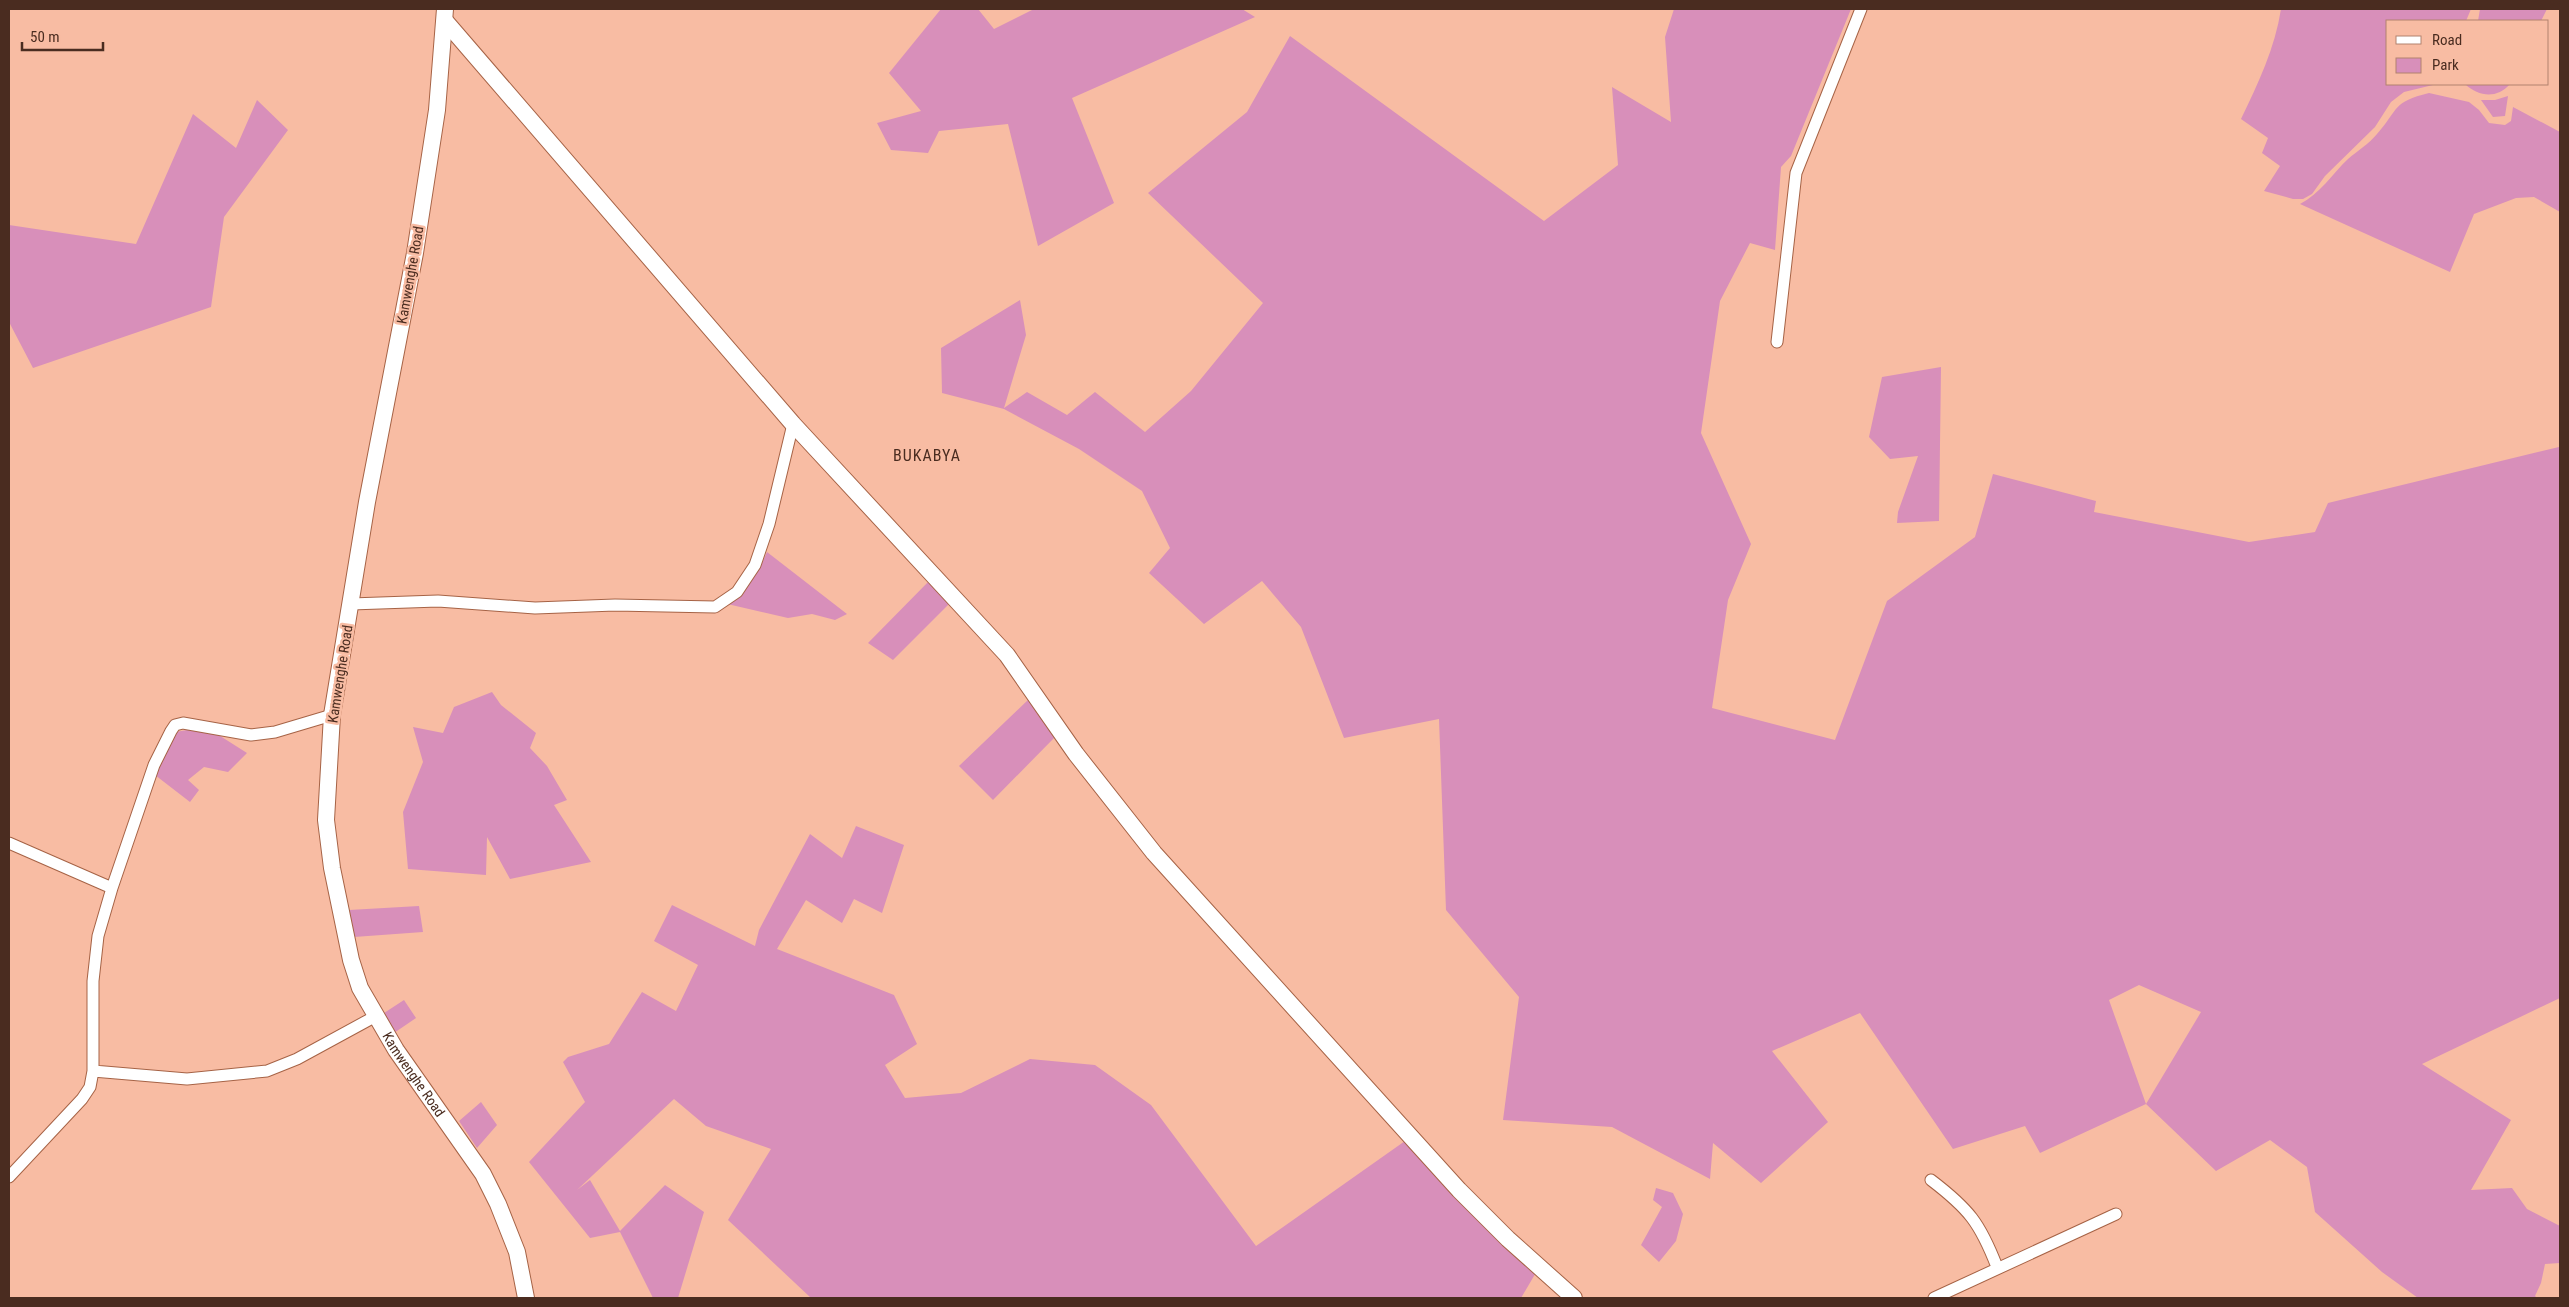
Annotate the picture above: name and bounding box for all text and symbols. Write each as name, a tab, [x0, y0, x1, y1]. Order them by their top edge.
scale bar	[22, 20, 104, 52]
legend	[2386, 20, 2549, 85]
text: 50 m	[30, 28, 60, 46]
text: Road	[2432, 31, 2462, 49]
text: Park	[2432, 56, 2459, 74]
street label: Kamwenghe Road	[394, 225, 426, 325]
district label: BUKABYA	[893, 446, 961, 465]
street label: Kamwenghe Road	[324, 624, 356, 724]
street label: Kamwenghe Road	[379, 1029, 448, 1120]

